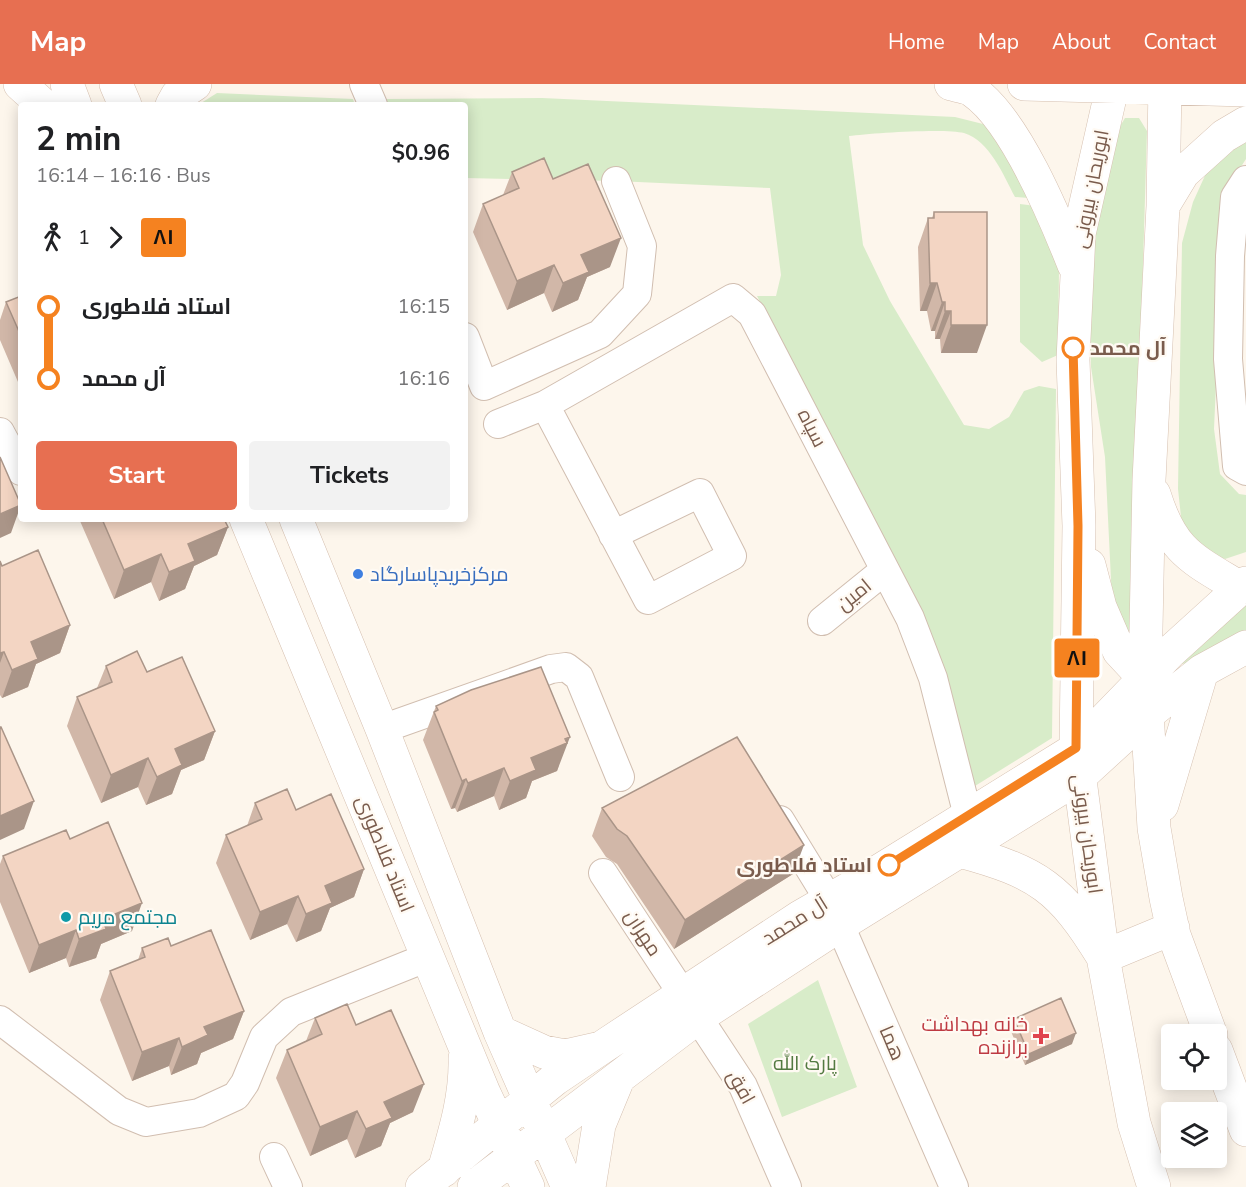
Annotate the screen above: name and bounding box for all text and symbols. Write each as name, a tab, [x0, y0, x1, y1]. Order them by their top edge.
text: Map	[30, 23, 86, 61]
text: Home	[888, 28, 945, 56]
text: Map	[978, 28, 1019, 56]
text: About	[1052, 28, 1110, 56]
text: Contact	[1143, 28, 1216, 56]
text: 2 min	[36, 117, 121, 162]
street label: ابوریحان بیرونی	[1066, 127, 1116, 251]
text: $0.96	[392, 138, 450, 168]
text: 16:14 – 16:16 · Bus	[36, 162, 211, 189]
icon: walk	[36, 221, 69, 254]
icon: forward	[99, 221, 132, 254]
text: ۸۱	[153, 223, 174, 251]
text: 1	[78, 224, 90, 251]
text: استاد فلاطوری	[82, 292, 231, 322]
text: 16:15	[397, 293, 450, 320]
place label: آل محمد	[1090, 335, 1167, 362]
marker: آل محمد	[1062, 337, 1084, 359]
text: آل محمد	[82, 364, 166, 394]
text: 16:16	[397, 365, 450, 392]
street label: سپاه	[791, 404, 833, 452]
button: Start	[36, 441, 237, 510]
button: Tickets	[249, 441, 450, 510]
place label: مرکزخریدپاسارگاد	[370, 561, 508, 588]
marker: مرکزخریدپاسارگاد	[351, 567, 365, 581]
street label: امین	[831, 573, 877, 617]
line badge: ۸۱	[1050, 638, 1104, 678]
text: ۸۱	[1066, 644, 1088, 672]
street label: ابوریحان بیرونی	[1065, 772, 1109, 896]
street label: استاد فلاطوری	[349, 792, 421, 916]
place label: استاد فلاطوری	[737, 852, 872, 879]
marker: استاد فلاطوری	[878, 854, 900, 876]
street label: آل محمد	[757, 890, 834, 952]
place label: مجتمع مریم	[78, 904, 177, 931]
street label: مهران	[618, 904, 668, 962]
marker: مجتمع مریم	[59, 910, 73, 924]
place label: خانه بهداشت برازنده	[921, 1011, 1028, 1061]
street label: هما	[873, 1021, 911, 1065]
map controls	[1161, 1024, 1227, 1168]
button: locate	[1161, 1024, 1227, 1090]
marker: خانه بهداشت برازنده	[1032, 1027, 1050, 1045]
park label: پارک الله	[773, 1050, 838, 1077]
street label: افق	[721, 1065, 761, 1109]
button: layers	[1161, 1102, 1227, 1168]

